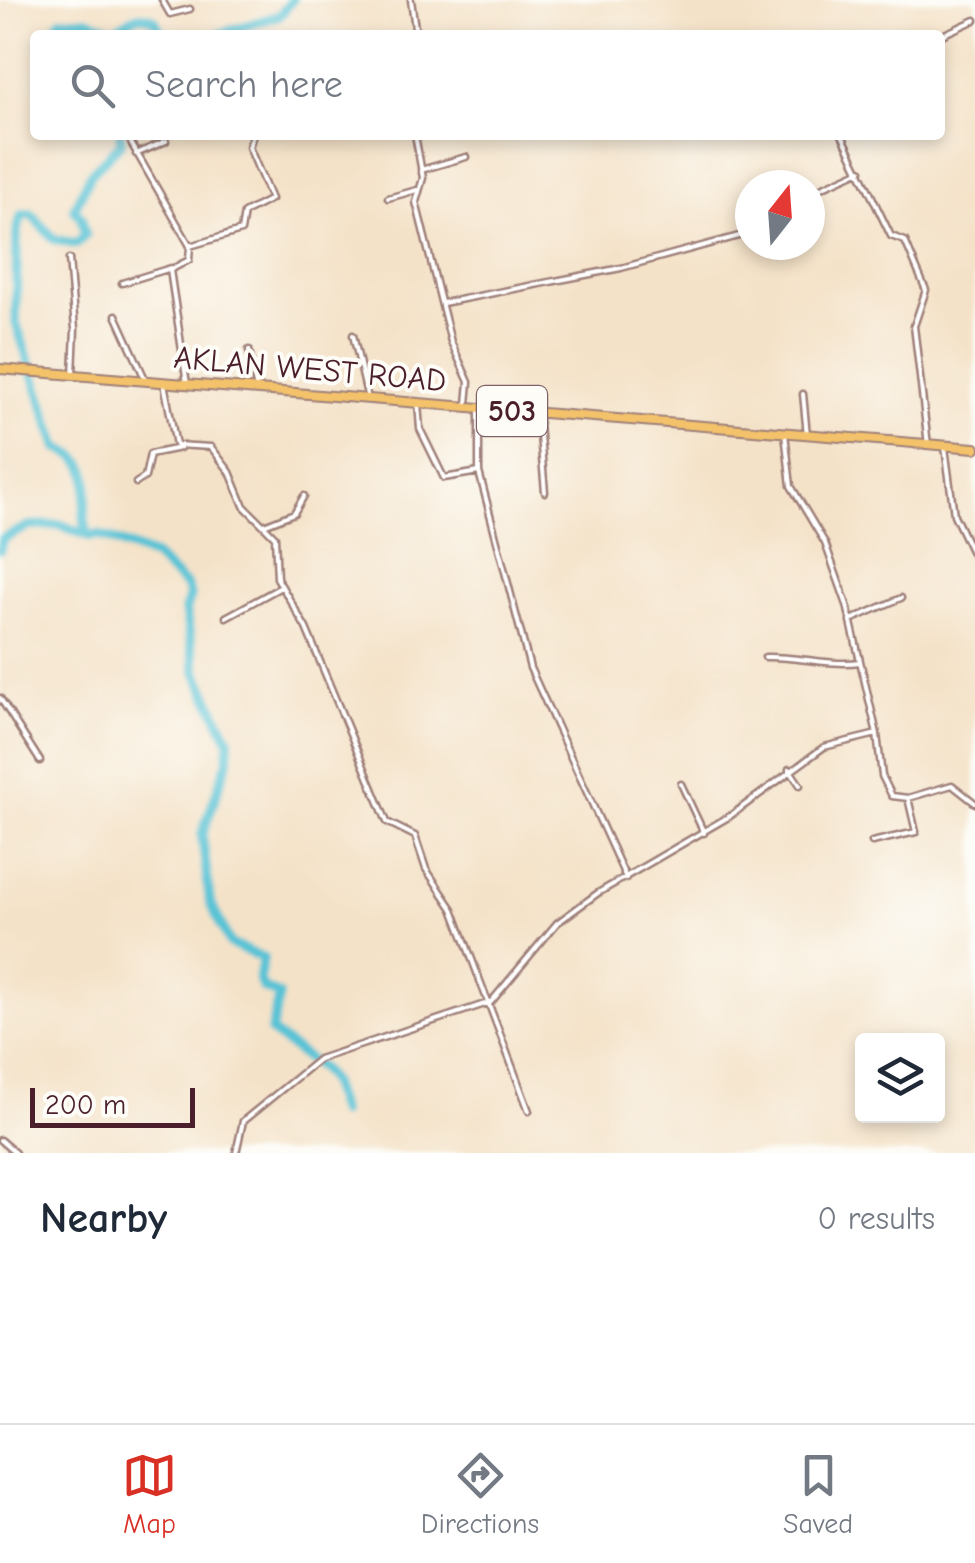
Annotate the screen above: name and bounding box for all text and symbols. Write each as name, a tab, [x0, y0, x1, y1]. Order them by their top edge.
search box	[30, 30, 945, 140]
icon: search	[65, 58, 120, 113]
text: Search here	[145, 63, 343, 107]
north arrow	[735, 170, 825, 260]
street label: AKLAN WEST ROAD	[172, 339, 448, 399]
road number: 503	[477, 386, 547, 436]
map controls	[855, 1033, 945, 1123]
button: layers	[855, 1033, 945, 1123]
scale bar	[30, 1083, 195, 1128]
text: 200 m	[45, 1089, 126, 1121]
text: Nearby	[40, 1194, 167, 1243]
text: 0 results	[818, 1200, 935, 1237]
tab: Map	[122, 1448, 177, 1540]
tab: Directions	[421, 1448, 539, 1540]
tab: Saved	[783, 1448, 853, 1540]

